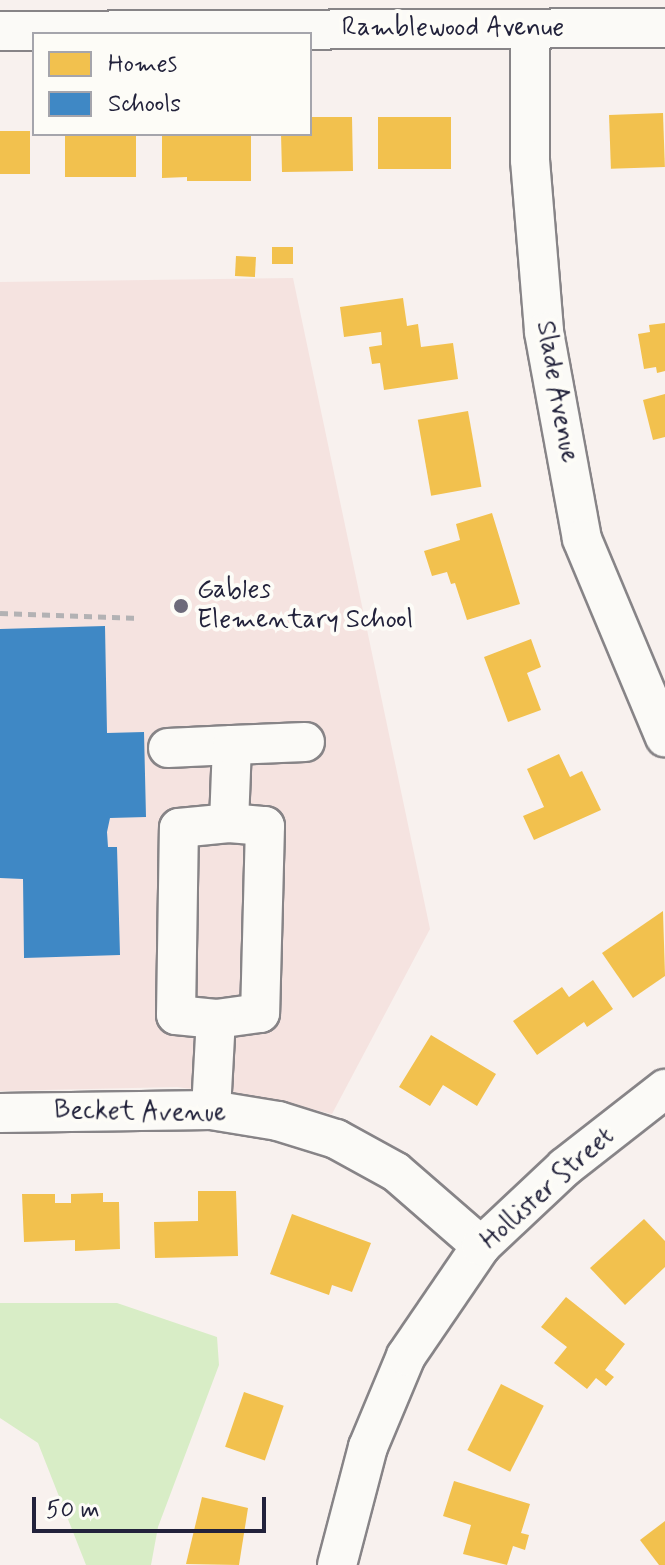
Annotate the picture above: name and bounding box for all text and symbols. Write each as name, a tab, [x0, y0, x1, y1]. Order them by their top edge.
street label: Ramblewood Avenue	[340, 13, 566, 45]
legend	[32, 32, 312, 136]
text: Homes	[108, 49, 177, 80]
text: Schools	[108, 89, 181, 120]
street label: Slade Avenue	[528, 316, 584, 468]
place label: Gables Elementary School	[197, 575, 413, 636]
marker: Gables Elementary School	[172, 597, 190, 615]
street label: Becket Avenue	[55, 1096, 225, 1130]
street label: Hollister Street	[473, 1120, 623, 1258]
scale bar	[36, 1481, 270, 1531]
text: 50 m	[46, 1495, 100, 1526]

